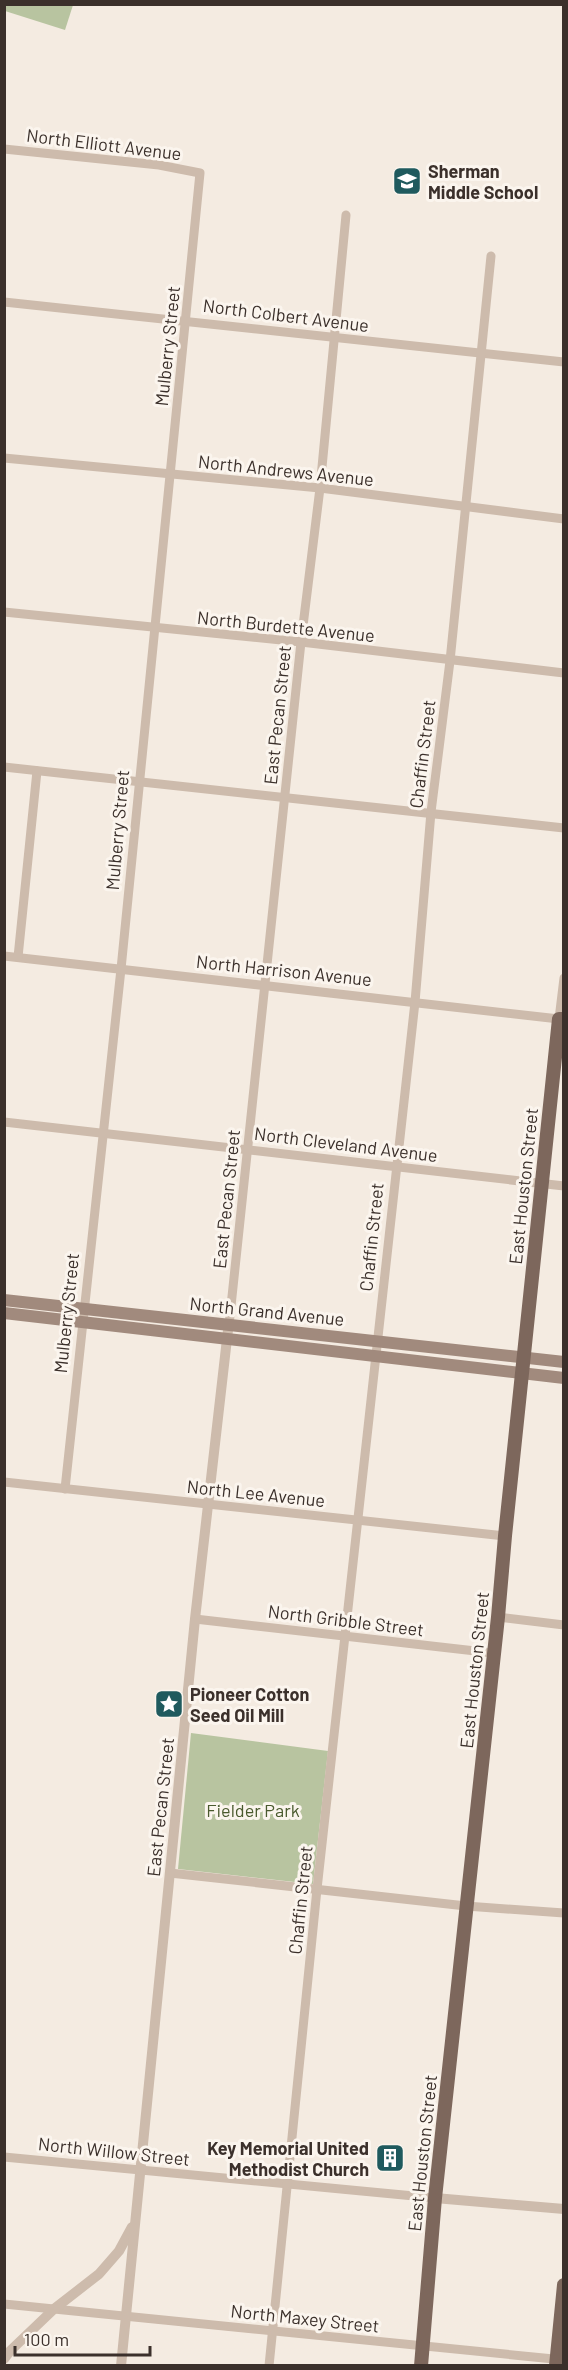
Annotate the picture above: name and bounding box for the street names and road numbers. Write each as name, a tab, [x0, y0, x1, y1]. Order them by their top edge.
street label: North Elliott Avenue	[25, 124, 183, 164]
street label: Mulberry Street	[150, 285, 184, 407]
street label: North Colbert Avenue	[202, 294, 370, 336]
street label: North Andrews Avenue	[197, 450, 375, 490]
street label: North Burdette Avenue	[196, 606, 376, 646]
street label: East Pecan Street	[259, 644, 295, 786]
street label: Chaffin Street	[404, 699, 440, 809]
street label: Mulberry Street	[101, 769, 133, 891]
street label: North Harrison Avenue	[195, 950, 373, 990]
street label: East Houston Street	[504, 1107, 542, 1265]
street label: North Cleveland Avenue	[253, 1122, 439, 1166]
street label: East Pecan Street	[208, 1128, 244, 1270]
street label: Chaffin Street	[354, 1182, 388, 1292]
street label: Mulberry Street	[49, 1252, 83, 1374]
street label: North Grand Avenue	[188, 1292, 346, 1330]
street label: North Lee Avenue	[186, 1475, 326, 1511]
street label: East Houston Street	[455, 1591, 493, 1749]
street label: North Gribble Street	[267, 1600, 425, 1640]
street label: East Pecan Street	[142, 1736, 178, 1878]
street label: Chaffin Street	[283, 1845, 317, 1955]
street label: East Houston Street	[403, 2074, 441, 2232]
street label: North Willow Street	[37, 2132, 191, 2170]
street label: North Maxey Street	[230, 2299, 380, 2337]

